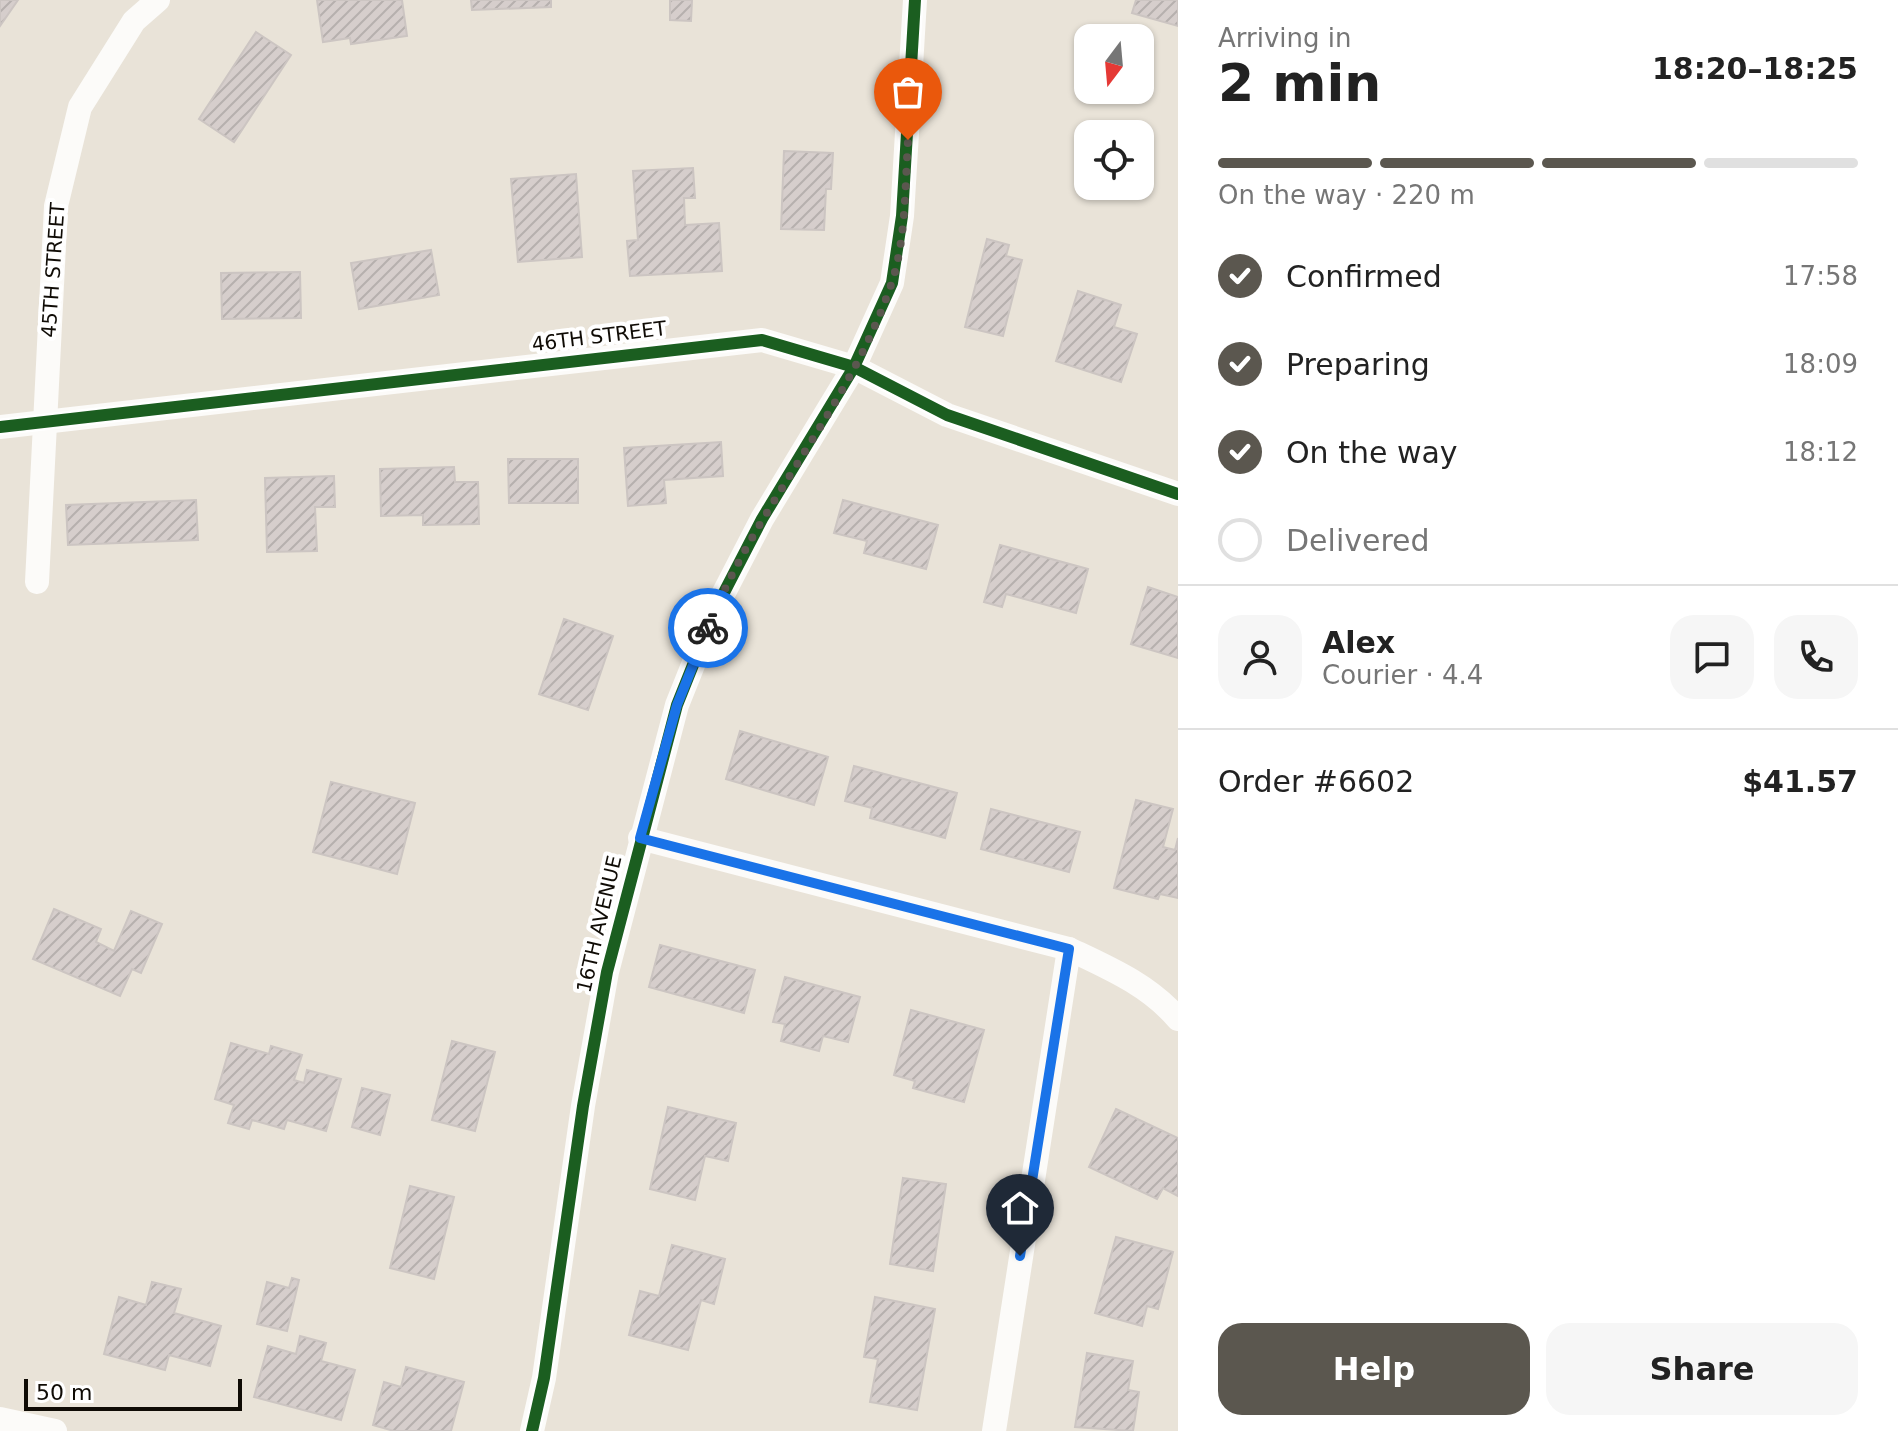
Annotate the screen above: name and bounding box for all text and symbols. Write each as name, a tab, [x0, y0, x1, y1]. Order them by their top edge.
text: Arriving in	[1218, 23, 1352, 53]
north arrow	[1074, 24, 1154, 104]
map controls	[1074, 24, 1154, 200]
text: 18:20–18:25	[1652, 51, 1858, 86]
text: 2 min	[1218, 53, 1381, 113]
pin	[874, 58, 942, 140]
icon: bag	[886, 70, 930, 114]
button: locate	[1074, 120, 1154, 200]
text: On the way · 220 m	[1218, 180, 1475, 210]
street label: 45TH STREET	[36, 201, 70, 338]
icon: check	[1218, 254, 1262, 298]
text: Confirmed	[1286, 259, 1442, 294]
text: 17:58	[1783, 261, 1858, 291]
street label: 46TH STREET	[530, 316, 668, 356]
icon: check	[1218, 342, 1262, 386]
text: Preparing	[1286, 347, 1430, 382]
text: 18:09	[1783, 349, 1858, 379]
icon: check	[1218, 430, 1262, 474]
text: On the way	[1286, 435, 1458, 470]
text: 18:12	[1783, 437, 1858, 467]
text: Delivered	[1286, 523, 1430, 558]
courier	[668, 588, 748, 668]
icon: bike	[686, 606, 730, 650]
button: person	[1218, 615, 1302, 699]
button: chat	[1670, 615, 1754, 699]
button: phone	[1774, 615, 1858, 699]
text: Alex	[1322, 625, 1395, 660]
text: Courier · 4.4	[1322, 660, 1483, 690]
text: Order #6602	[1218, 764, 1414, 799]
text: $41.57	[1742, 764, 1858, 799]
street label: 16TH AVENUE	[572, 853, 626, 995]
pin	[986, 1174, 1054, 1256]
icon: home	[998, 1186, 1042, 1230]
button: Help	[1218, 1323, 1530, 1415]
button: Share	[1546, 1323, 1858, 1415]
scale bar	[24, 1375, 242, 1411]
text: 50 m	[36, 1380, 92, 1405]

